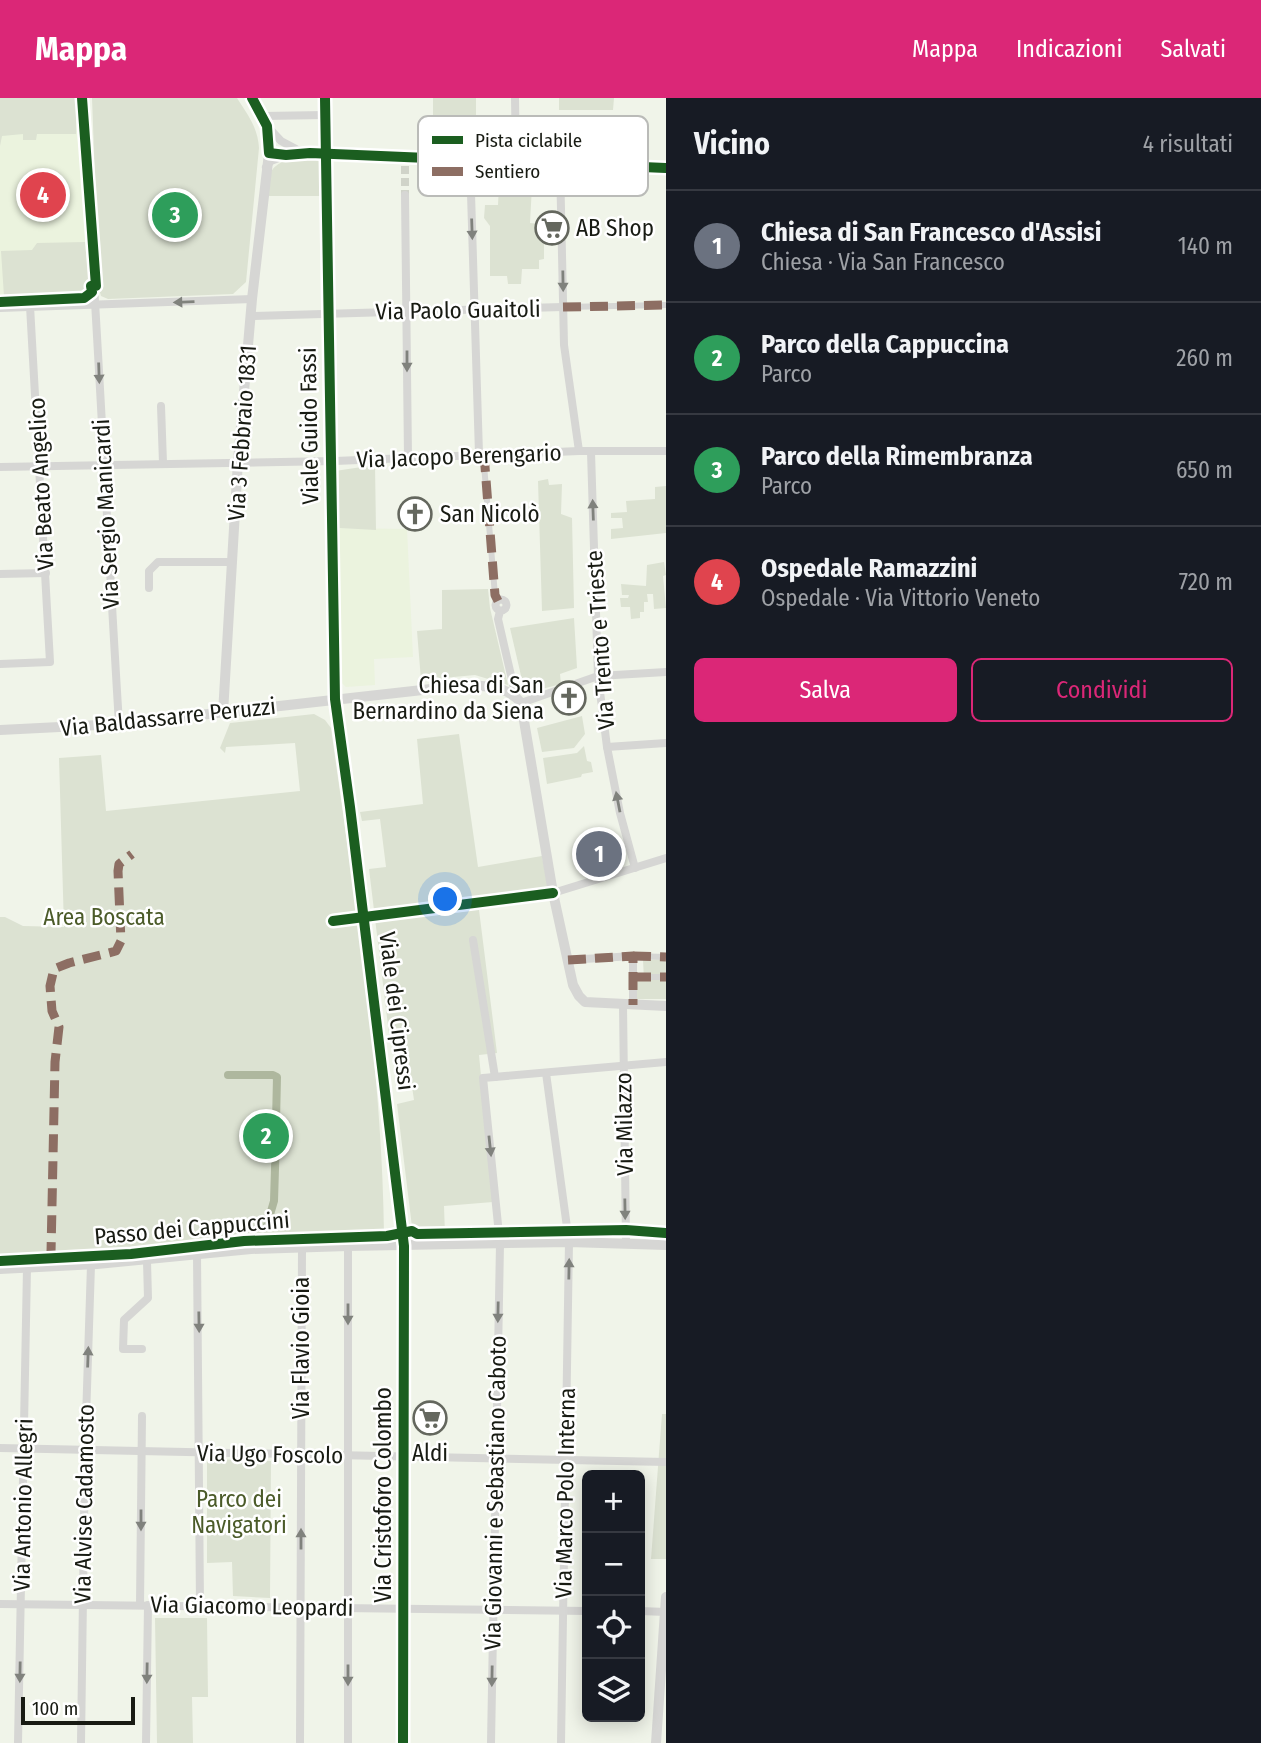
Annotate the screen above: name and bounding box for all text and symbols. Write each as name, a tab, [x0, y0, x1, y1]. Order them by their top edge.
text: Mappa	[35, 29, 127, 69]
text: Mappa	[912, 35, 978, 63]
text: Indicazioni	[1016, 35, 1122, 63]
text: Salvati	[1160, 35, 1226, 63]
legend	[418, 116, 648, 196]
text: Vicino	[694, 126, 770, 162]
text: Pista ciclabile	[475, 129, 582, 152]
text: 4 risultati	[1143, 130, 1233, 158]
text: Sentiero	[475, 160, 540, 183]
pin: 4	[20, 169, 66, 221]
pin: 3	[152, 189, 198, 241]
supermarket icon: AB Shop	[533, 209, 571, 247]
place label: AB Shop	[576, 214, 654, 242]
text: Chiesa di San Francesco d'Assisi	[761, 217, 1101, 248]
one-way arrow	[467, 218, 478, 240]
text: 1	[712, 232, 722, 260]
text: 140 m	[1178, 232, 1233, 260]
text: Chiesa · Via San Francesco	[761, 248, 1005, 276]
one-way arrow	[557, 270, 568, 292]
street label: Via Paolo Guaitoli	[375, 295, 541, 325]
one-way arrow	[172, 296, 194, 307]
text: Parco della Cappuccina	[761, 329, 1009, 360]
street label: Via 3 Febbraio 1831	[222, 344, 262, 522]
text: 2	[712, 344, 722, 372]
text: 260 m	[1176, 344, 1233, 372]
street label: Viale Guido Fassi	[294, 347, 324, 505]
one-way arrow	[402, 351, 413, 373]
text: Parco	[761, 360, 812, 388]
one-way arrow	[94, 362, 105, 384]
street label: Via Beato Angelico	[22, 397, 60, 571]
street label: Via Sergio Manicardi	[87, 418, 125, 610]
street label: Via Jacopo Berengario	[356, 438, 562, 474]
text: Parco della Rimembranza	[761, 441, 1033, 472]
text: 3	[712, 456, 722, 484]
text: 650 m	[1176, 456, 1233, 484]
text: Parco	[761, 472, 812, 500]
church icon: San Nicolò	[396, 495, 434, 533]
one-way arrow	[588, 499, 599, 521]
place label: San Nicolò	[440, 500, 540, 528]
street label: Via Trento e Trieste	[580, 549, 620, 731]
text: Ospedale Ramazzini	[761, 553, 977, 584]
text: 4	[711, 568, 723, 596]
text: 720 m	[1179, 568, 1233, 596]
text: Ospedale · Via Vittorio Veneto	[761, 584, 1040, 612]
button: Salva	[694, 658, 957, 722]
button: Condividi	[971, 658, 1233, 722]
place label: Chiesa di San Bernardino da Siena	[353, 671, 544, 725]
church icon: Chiesa di San Bernardino da Siena	[550, 679, 588, 717]
street label: Via Baldassarre Peruzzi	[59, 692, 277, 742]
one-way arrow	[612, 791, 623, 813]
pin: 1	[576, 828, 622, 880]
your location	[428, 882, 462, 916]
park label: Area Boscata	[43, 903, 165, 931]
street label: Viale dei Cipressi	[373, 930, 421, 1092]
street label: Via Milazzo	[609, 1072, 639, 1176]
pin: 2	[243, 1110, 289, 1162]
one-way arrow	[484, 1135, 495, 1157]
one-way arrow	[620, 1198, 631, 1220]
street label: Passo dei Cappuccini	[93, 1206, 291, 1250]
one-way arrow	[563, 1258, 575, 1280]
street label: Via Flavio Gioia	[287, 1277, 315, 1419]
one-way arrow	[493, 1301, 504, 1323]
one-way arrow	[342, 1303, 354, 1325]
one-way arrow	[193, 1311, 204, 1333]
street label: Via Giovanni e Sebastiano Caboto	[478, 1335, 512, 1651]
one-way arrow	[82, 1346, 93, 1368]
street label: Via Cristoforo Colombo	[369, 1387, 397, 1603]
street label: Via Marco Polo Interna	[549, 1387, 581, 1599]
supermarket icon: Aldi	[411, 1399, 449, 1437]
street label: Via Alvise Cadamosto	[68, 1404, 100, 1604]
street label: Via Antonio Allegri	[7, 1418, 39, 1592]
street label: Via Ugo Foscolo	[197, 1439, 343, 1469]
place label: Aldi	[412, 1439, 448, 1467]
map controls	[582, 1470, 645, 1722]
button: +	[582, 1470, 645, 1533]
park label: Parco dei Navigatori	[191, 1485, 287, 1539]
one-way arrow	[135, 1509, 147, 1531]
one-way arrow	[295, 1528, 307, 1550]
button: −	[582, 1533, 645, 1596]
street label: Via Giacomo Leopardi	[150, 1590, 354, 1622]
button: locate	[582, 1596, 645, 1659]
button: layers	[582, 1659, 645, 1722]
one-way arrow	[14, 1661, 26, 1683]
one-way arrow	[141, 1663, 153, 1685]
one-way arrow	[342, 1664, 354, 1686]
one-way arrow	[486, 1665, 498, 1687]
scale bar	[21, 1694, 135, 1726]
text: 100 m	[32, 1697, 78, 1720]

